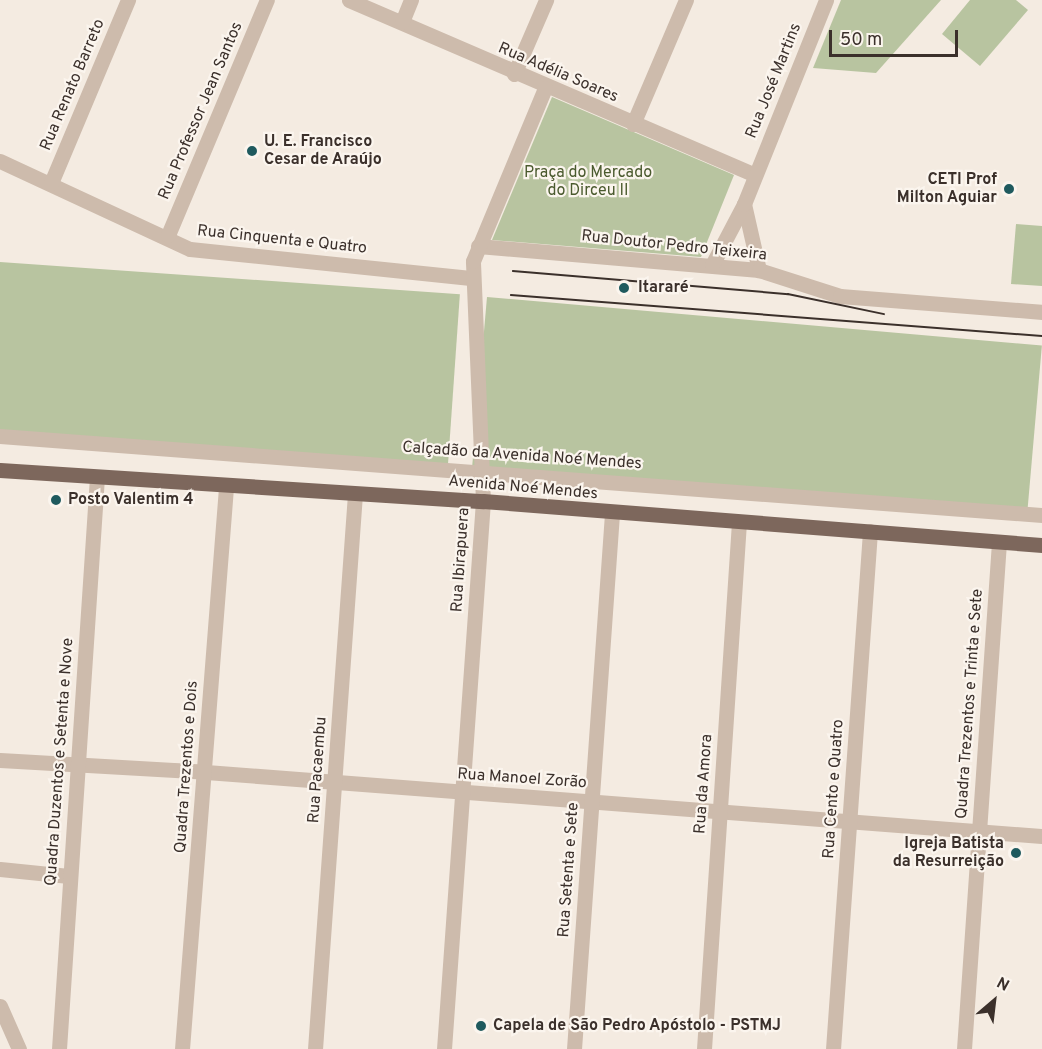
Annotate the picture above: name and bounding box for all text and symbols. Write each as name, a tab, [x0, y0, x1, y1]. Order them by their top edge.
street label: Rua Renato Barreto	[37, 16, 109, 154]
scale bar	[832, 18, 961, 56]
street label: Rua Professor Jean Santos	[155, 19, 247, 203]
street label: Rua José Martins	[742, 21, 806, 141]
text: 50 m	[840, 29, 882, 52]
street label: Rua Adélia Soares	[495, 39, 621, 107]
place label: U. E. Francisco Cesar de Araújo	[264, 132, 382, 170]
marker: U. E. Francisco Cesar de Araújo	[245, 144, 259, 158]
park label: Praça do Mercado do Dirceu II	[524, 163, 652, 201]
place label: CETI Prof Milton Aguiar	[896, 170, 997, 208]
marker: CETI Prof Milton Aguiar	[1002, 182, 1016, 196]
street label: Rua Cinquenta e Quatro	[196, 222, 368, 258]
street label: Rua Doutor Pedro Teixeira	[580, 227, 768, 265]
place label: Itararé	[638, 278, 689, 298]
marker: Itararé	[615, 279, 633, 297]
street label: Calçadão da Avenida Noé Mendes	[401, 438, 643, 474]
street label: Avenida Noé Mendes	[447, 472, 599, 504]
place label: Posto Valentim 4	[68, 490, 194, 510]
marker: Posto Valentim 4	[49, 493, 63, 507]
street label: Rua Ibirapuera	[448, 507, 474, 613]
street label: Quadra Trezentos e Trinta e Sete	[952, 588, 988, 820]
street label: Quadra Duzentos e Setenta e Nove	[42, 637, 78, 887]
street label: Quadra Trezentos e Dois	[171, 680, 203, 854]
street label: Rua Pacaembu	[305, 716, 331, 824]
street label: Rua Cento e Quatro	[820, 719, 848, 859]
street label: Rua da Amora	[691, 733, 717, 835]
street label: Rua Manoel Zorão	[457, 765, 587, 793]
street label: Rua Setenta e Sete	[555, 802, 583, 938]
place label: Igreja Batista da Resurreição	[893, 834, 1004, 872]
marker: Igreja Batista da Resurreição	[1009, 846, 1023, 860]
north arrow	[964, 971, 1024, 1031]
text: N	[993, 974, 1012, 997]
place label: Capela de São Pedro Apóstolo - PSTMJ	[493, 1016, 782, 1036]
marker: Capela de São Pedro Apóstolo - PSTMJ	[474, 1019, 488, 1033]

